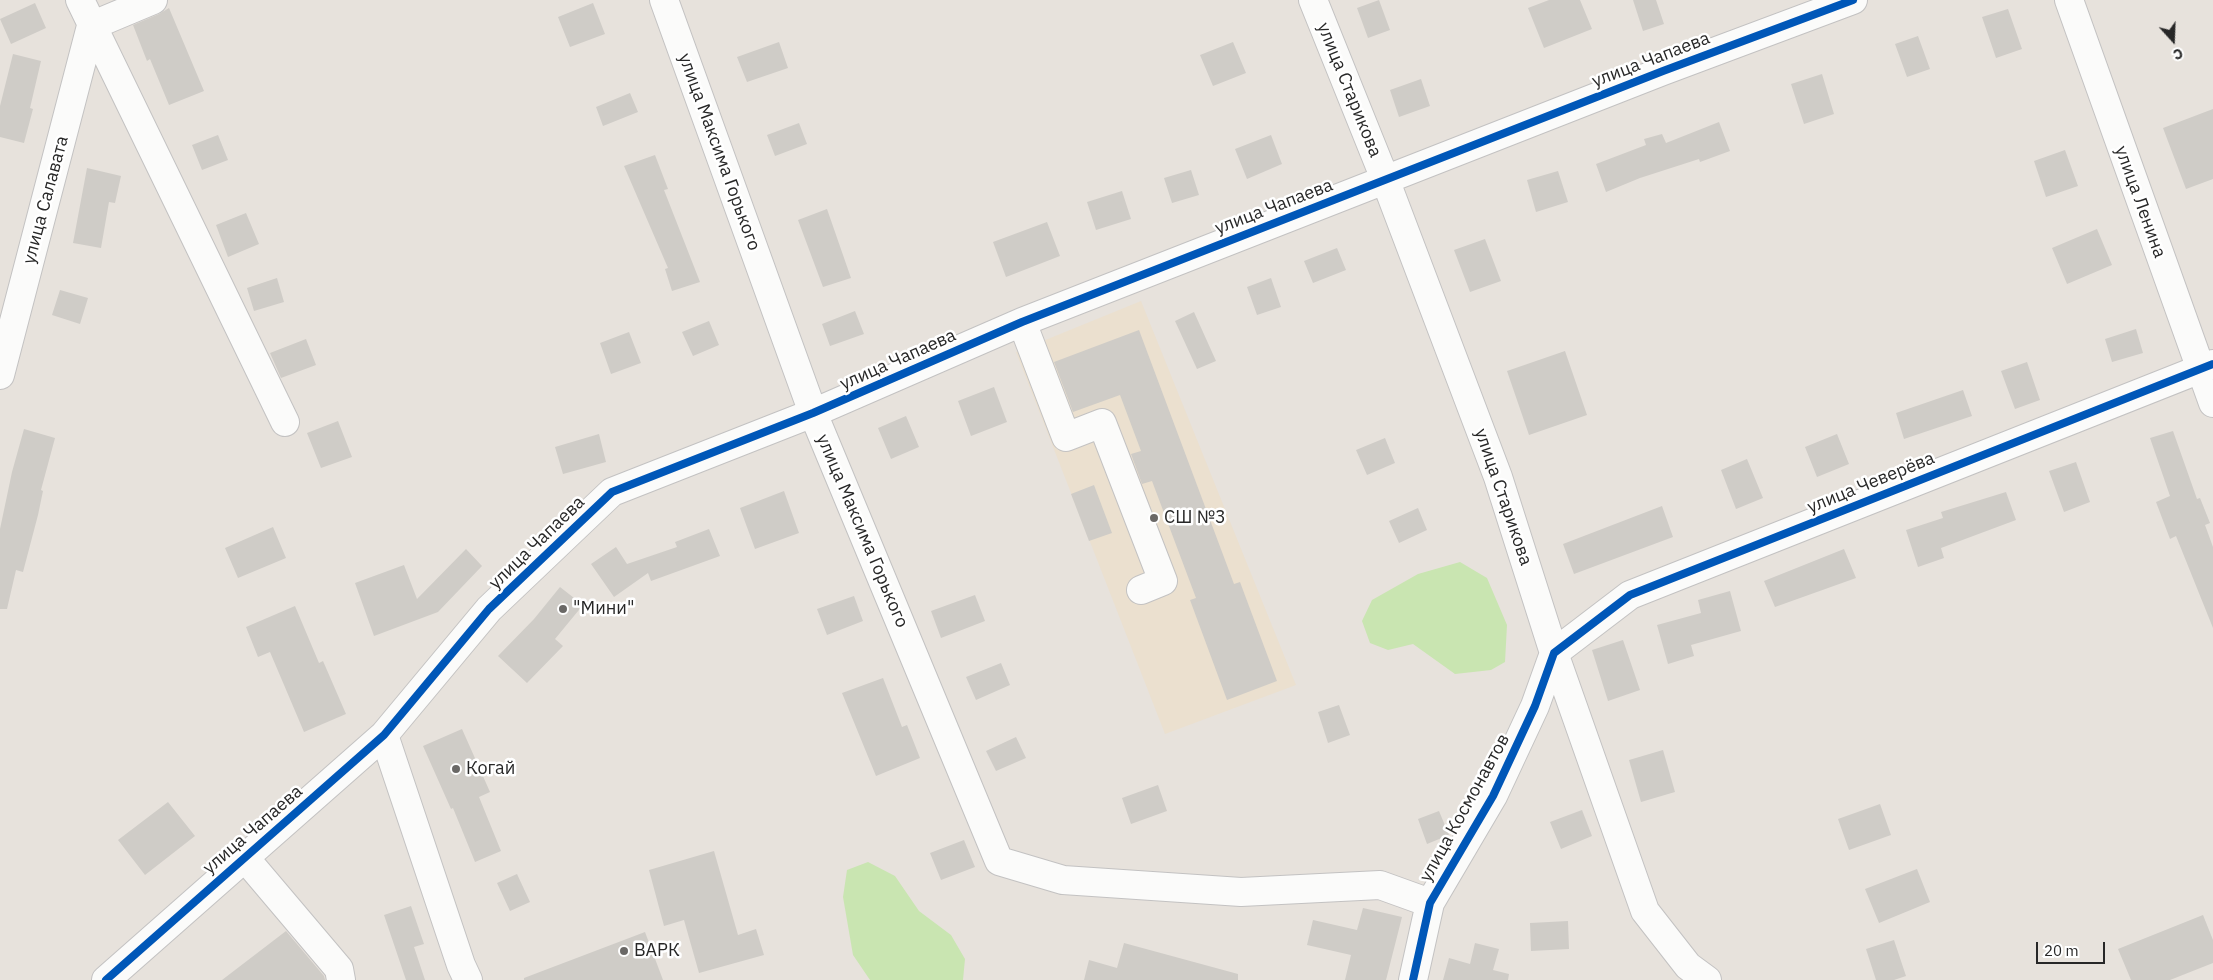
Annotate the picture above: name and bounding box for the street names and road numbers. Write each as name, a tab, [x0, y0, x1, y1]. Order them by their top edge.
street label: улица Старикова	[1312, 19, 1386, 161]
street label: улица Чапаева	[1589, 28, 1713, 92]
street label: улица Максима Горького	[673, 50, 765, 254]
street label: улица Салавата	[18, 133, 74, 267]
street label: улица Ленина	[2110, 143, 2170, 261]
street label: улица Чапаева	[1212, 175, 1336, 239]
street label: улица Чапаева	[837, 325, 959, 395]
street label: улица Старикова	[1469, 426, 1537, 568]
street label: улица Максима Горького	[811, 431, 913, 631]
street label: улица Чеверёва	[1804, 448, 1938, 518]
street label: улица Чапаева	[485, 492, 589, 594]
street label: улица Космонавтов	[1415, 730, 1515, 886]
street label: улица Чапаева	[199, 781, 307, 879]

